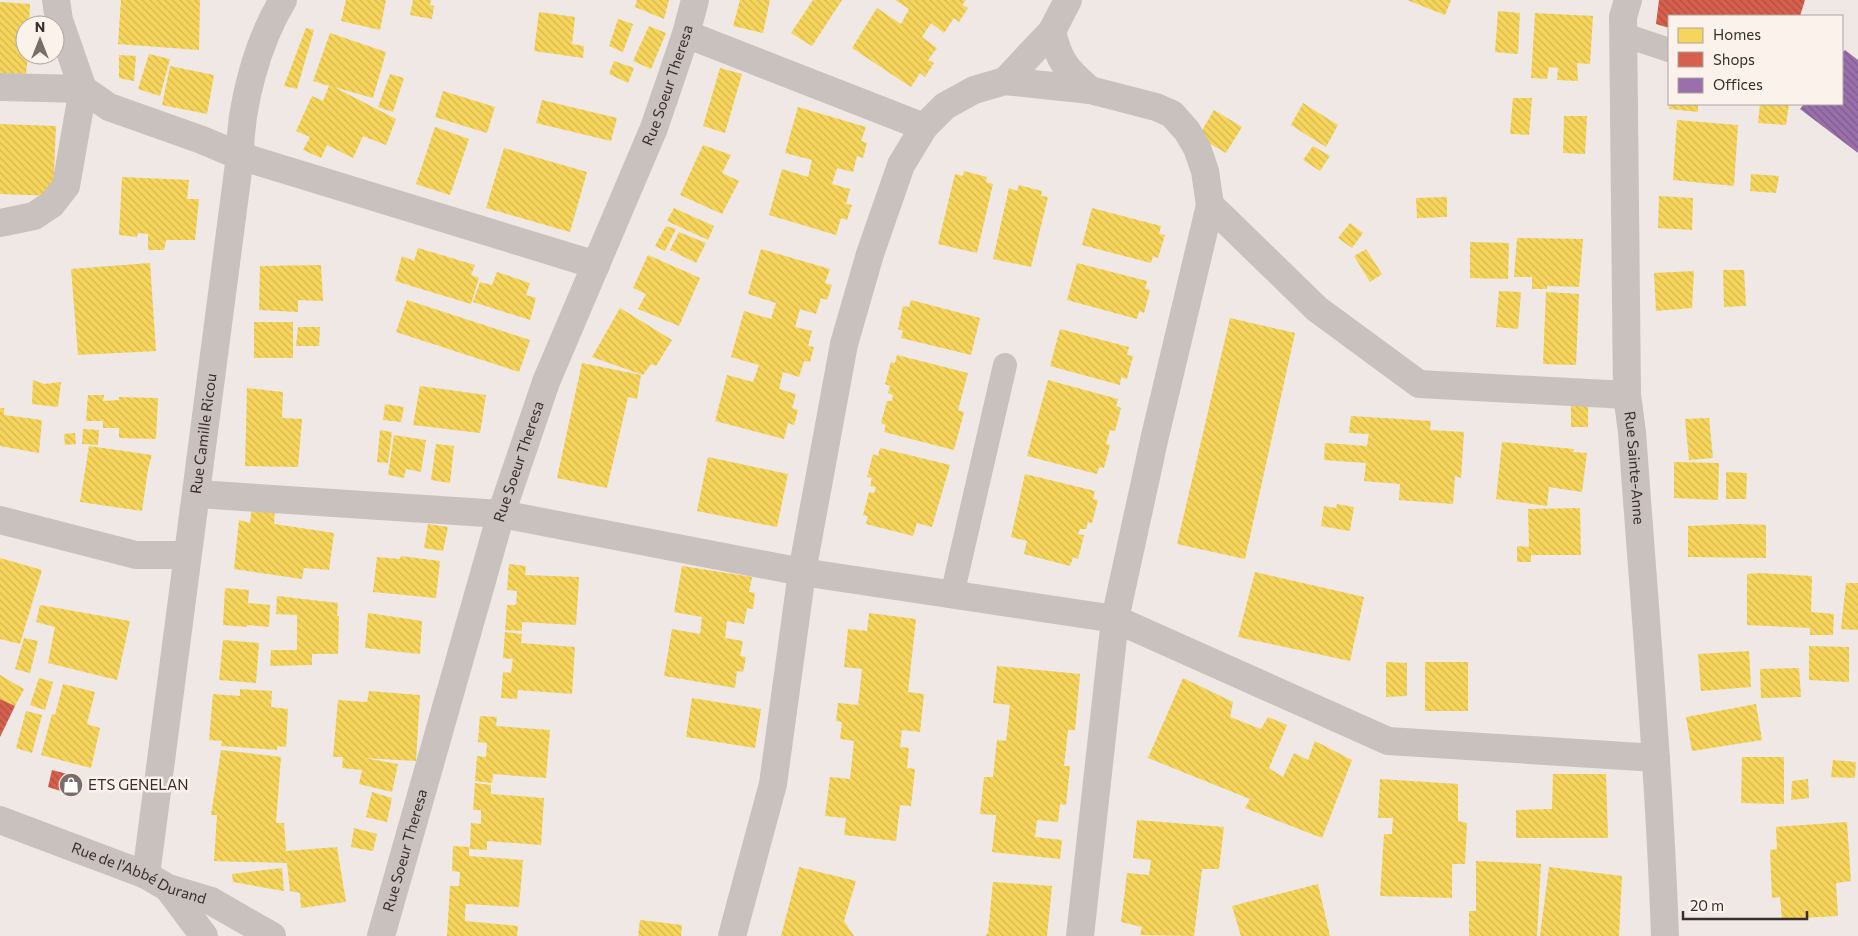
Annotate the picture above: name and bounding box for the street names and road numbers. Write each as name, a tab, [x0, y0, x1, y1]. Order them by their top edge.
street label: Rue Soeur Theresa	[638, 23, 696, 148]
street label: Rue Camille Ricou	[186, 372, 219, 495]
street label: Rue Soeur Theresa	[489, 399, 547, 524]
street label: Rue Sainte-Anne	[1621, 410, 1649, 525]
street label: Rue Soeur Theresa	[378, 787, 430, 913]
street label: Rue de l'Abbé Durand	[69, 838, 209, 907]

